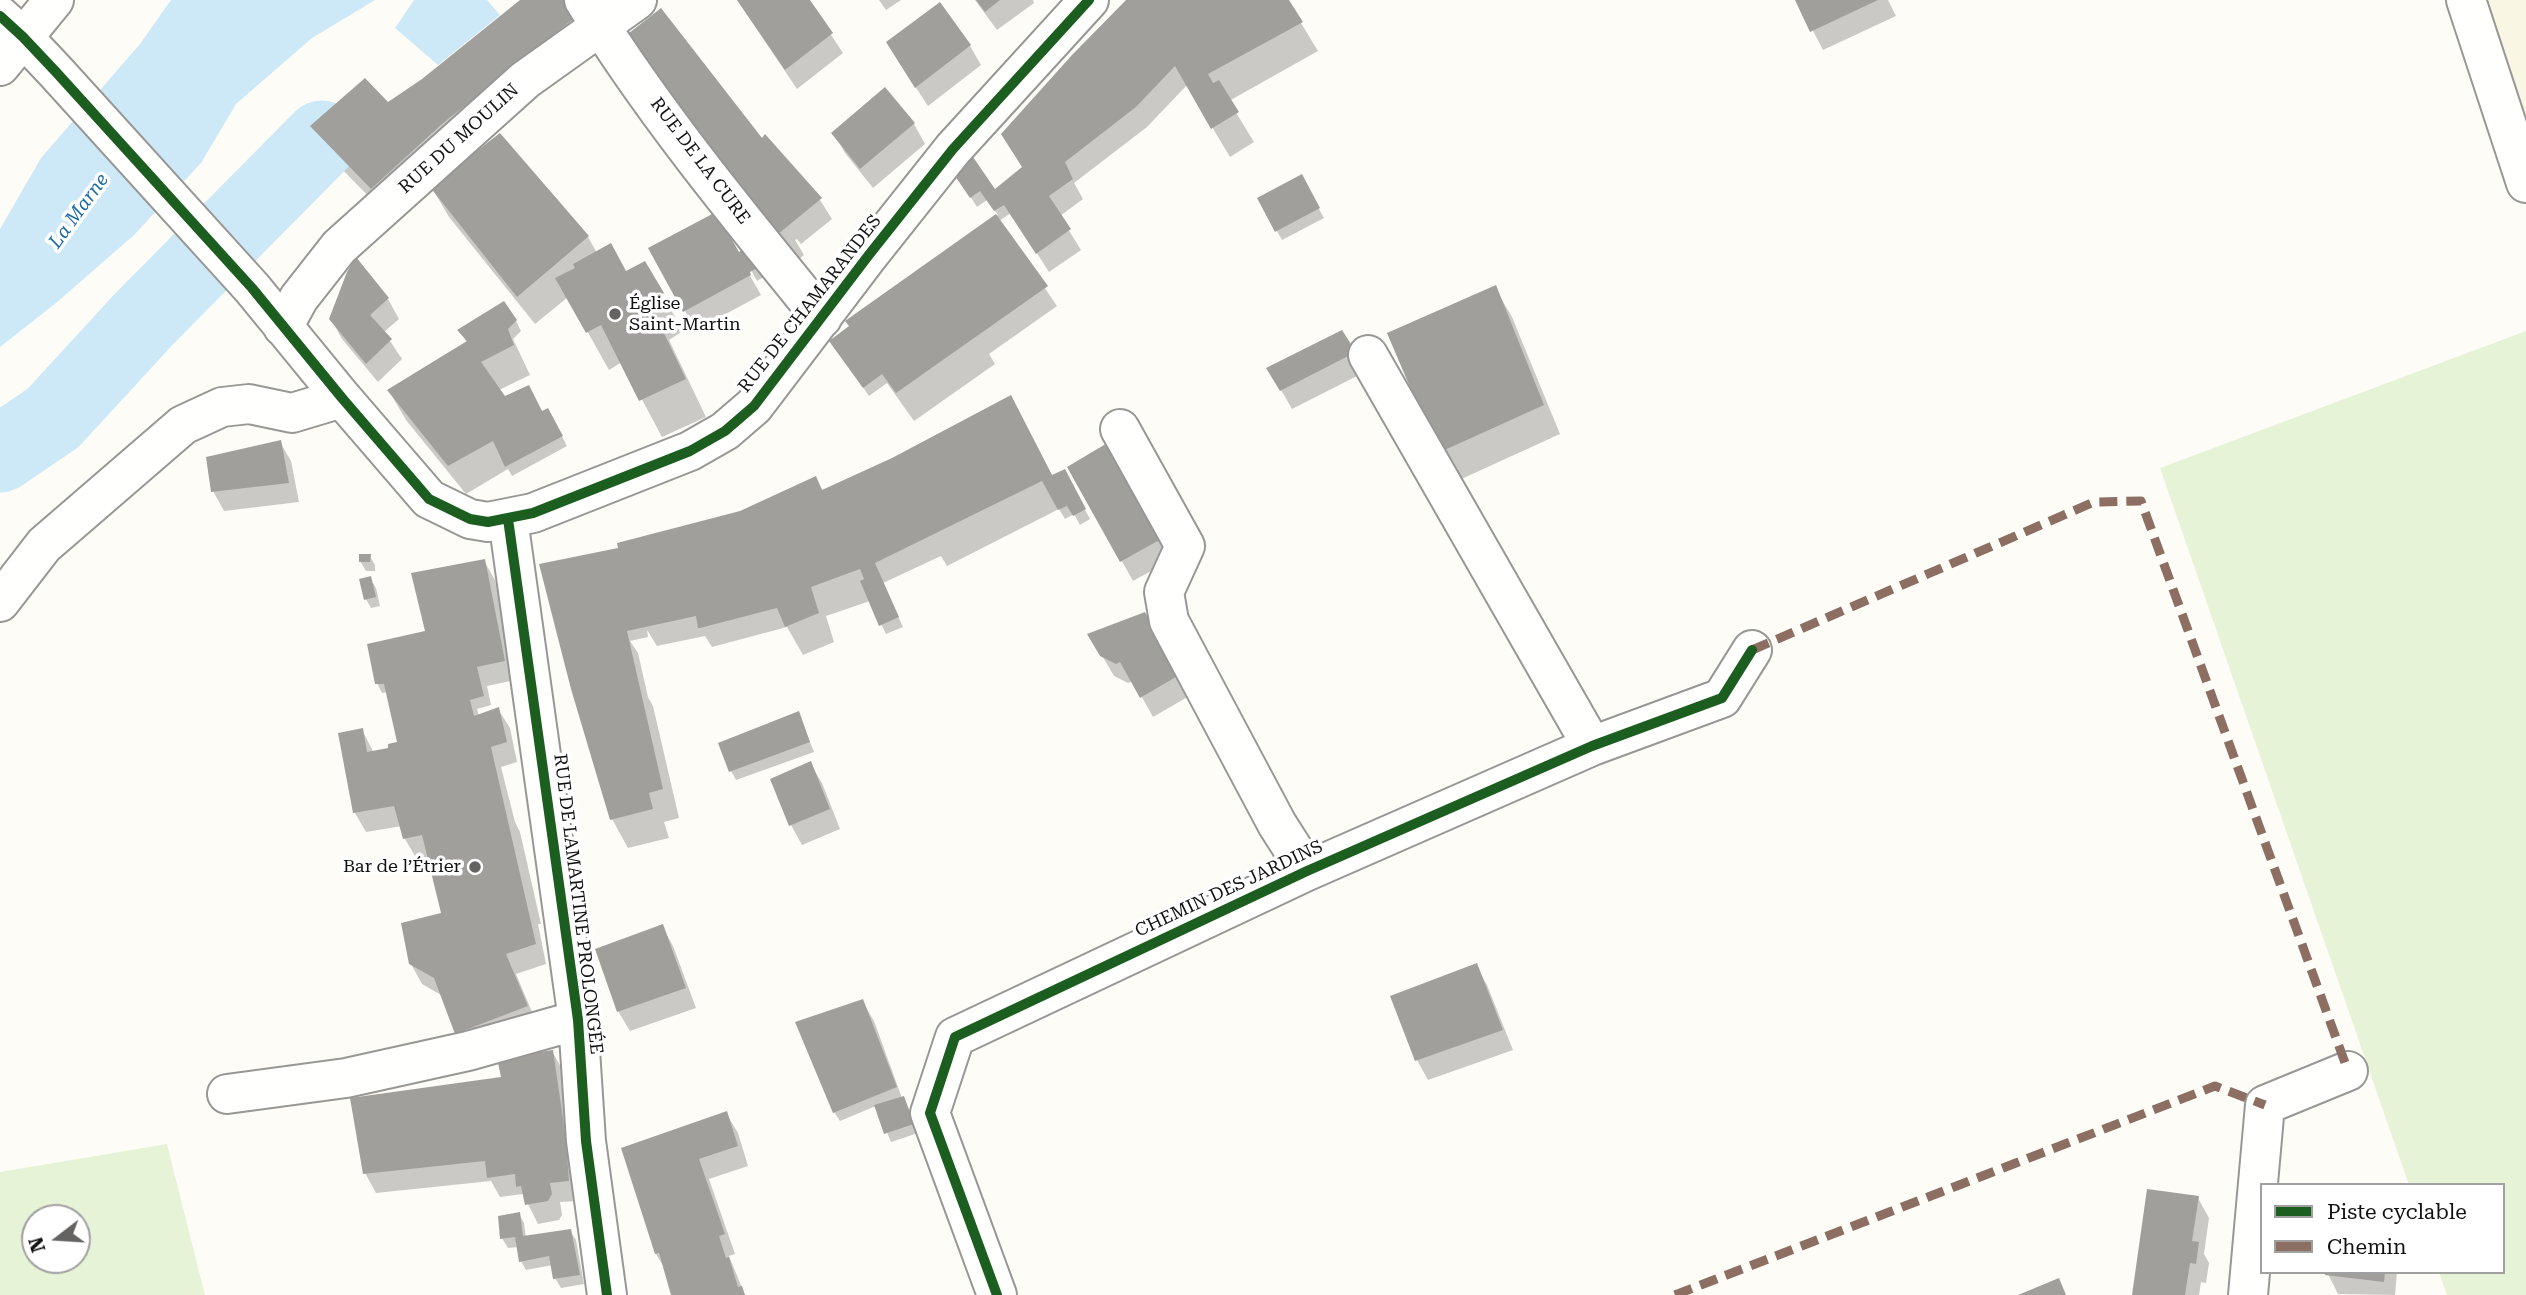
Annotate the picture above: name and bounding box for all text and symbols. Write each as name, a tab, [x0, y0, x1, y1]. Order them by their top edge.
street label: RUE DU MOULIN	[395, 80, 523, 198]
street label: RUE DE LA CURE	[645, 94, 755, 228]
water label: La Marne	[44, 169, 114, 253]
street label: RUE DE CHAMARANDES	[734, 211, 886, 397]
place label: Église Saint-Martin	[629, 293, 741, 336]
marker: Église Saint-Martin	[607, 306, 623, 322]
street label: RUE DE LAMARTINE PROLONGÉE	[549, 752, 607, 1056]
street label: CHEMIN DES JARDINS	[1132, 836, 1326, 942]
place label: Bar de l’Étrier	[343, 856, 461, 878]
marker: Bar de l’Étrier	[467, 859, 483, 875]
legend	[2260, 1183, 2505, 1274]
text: Piste cyclable	[2327, 1200, 2467, 1224]
north arrow	[21, 1204, 91, 1274]
text: N	[24, 1234, 50, 1255]
text: Chemin	[2327, 1235, 2407, 1259]

